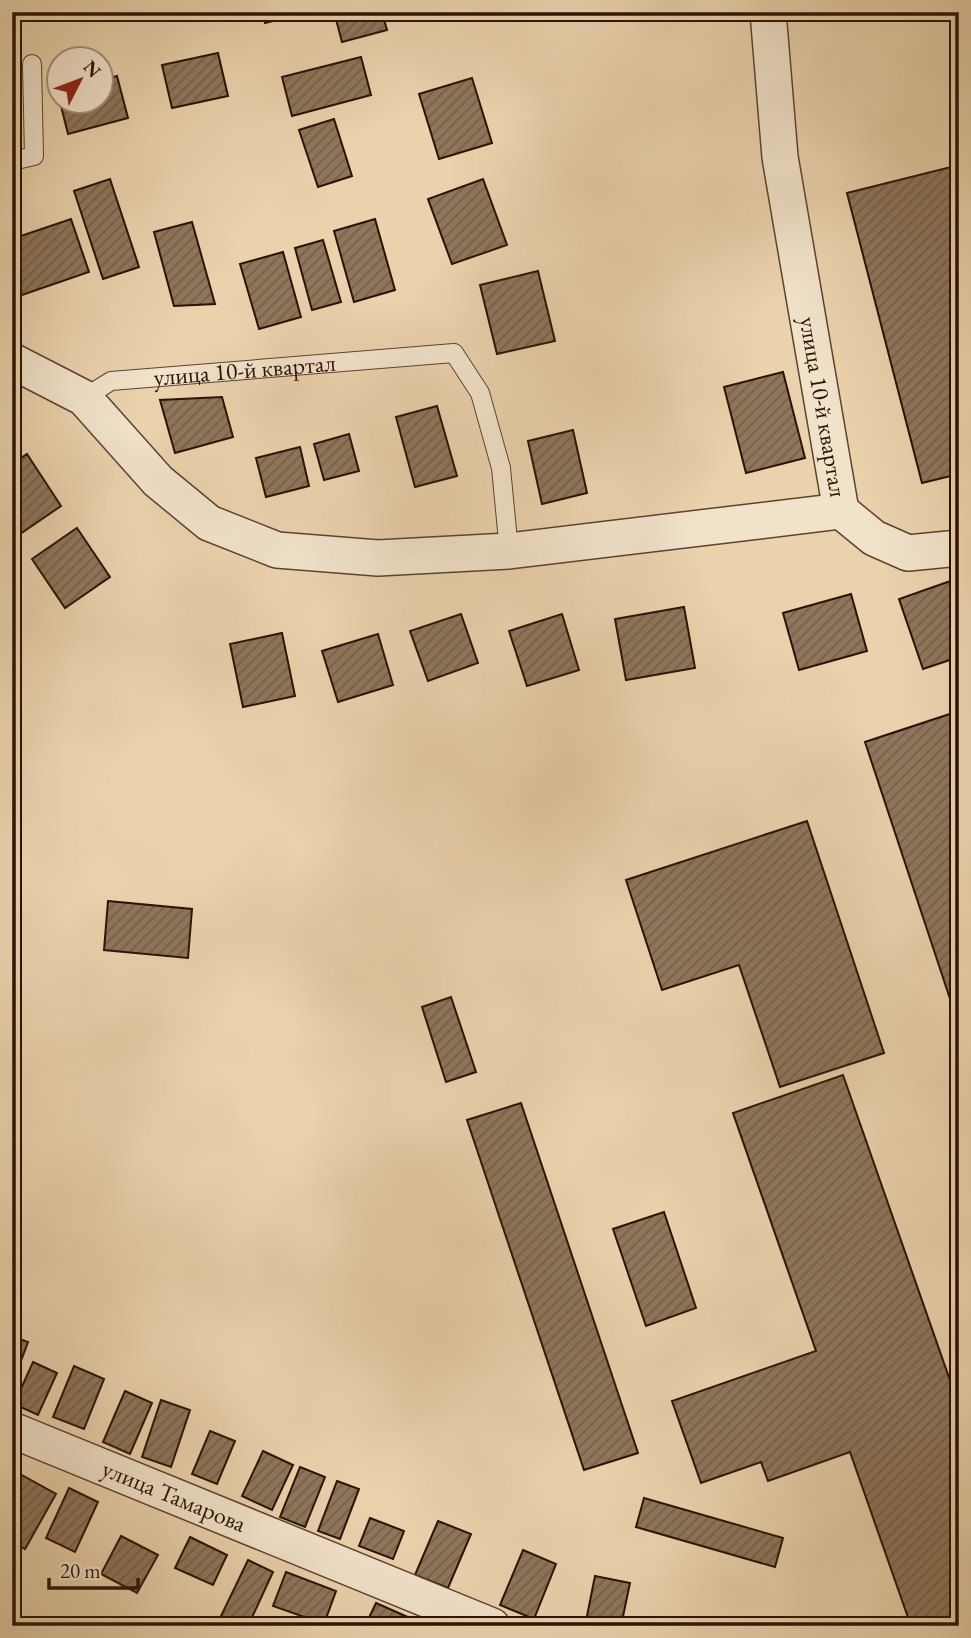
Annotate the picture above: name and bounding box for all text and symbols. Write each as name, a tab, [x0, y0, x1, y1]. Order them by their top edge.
north arrow	[46, 46, 116, 116]
text: N	[78, 55, 107, 84]
street label: улица 10-й квартал	[793, 314, 854, 499]
street label: улица 10-й квартал	[152, 347, 337, 392]
street label: улица Тамарова	[98, 1452, 251, 1539]
scale bar	[49, 1547, 138, 1591]
text: 20 m	[60, 1557, 101, 1584]

